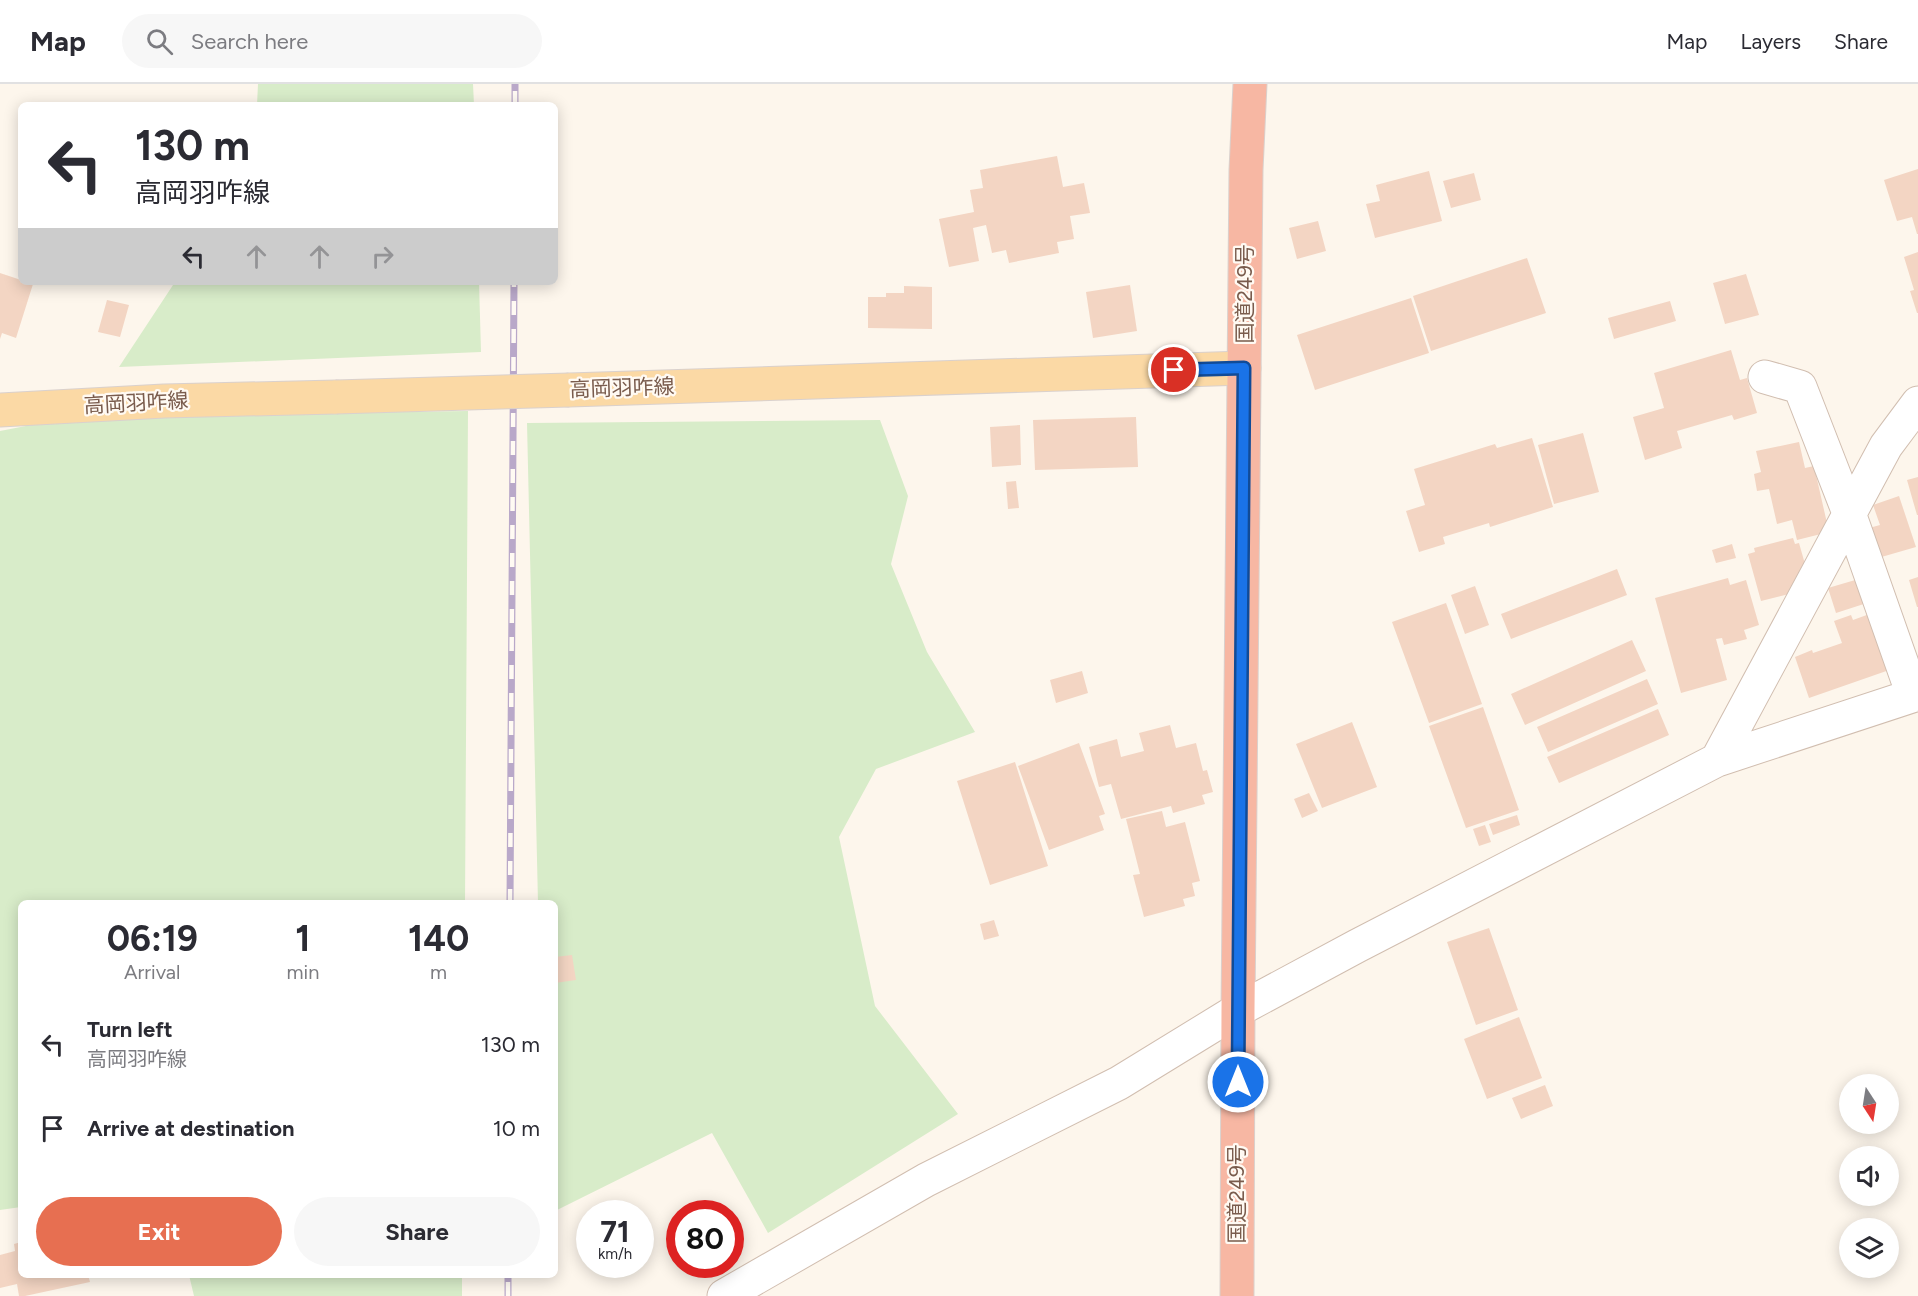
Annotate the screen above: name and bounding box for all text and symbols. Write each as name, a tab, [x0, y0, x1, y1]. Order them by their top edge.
search box	[122, 14, 542, 68]
text: Map	[30, 24, 86, 58]
icon: search	[143, 25, 176, 58]
text: Search here	[191, 28, 308, 55]
text: Map	[1667, 29, 1707, 54]
text: Layers	[1740, 29, 1801, 54]
text: Share	[1834, 29, 1888, 54]
text: 130 m	[135, 120, 250, 171]
icon: left	[36, 126, 114, 204]
text: 高岡羽咋線	[135, 176, 270, 209]
icon: left	[177, 240, 210, 273]
icon: ahead	[240, 240, 273, 273]
icon: ahead	[303, 240, 336, 273]
icon: right	[366, 240, 399, 273]
street label: 国道249号	[1232, 244, 1257, 344]
pin	[1148, 344, 1199, 395]
icon: arrive	[1157, 353, 1190, 386]
street label: 高岡羽咋線	[569, 373, 675, 402]
street label: 高岡羽咋線	[83, 387, 189, 418]
text: 06:19	[107, 917, 198, 960]
text: 1	[295, 917, 310, 960]
text: 140	[408, 917, 469, 960]
text: Arrival	[124, 960, 180, 984]
text: min	[286, 960, 319, 984]
text: m	[430, 960, 447, 984]
text: Turn left	[87, 1016, 173, 1043]
icon: left	[36, 1028, 69, 1061]
text: 130 m	[481, 1031, 540, 1058]
text: 高岡羽咋線	[87, 1047, 187, 1071]
position arrow	[1206, 1050, 1270, 1114]
north arrow	[1839, 1074, 1899, 1134]
map controls	[1839, 1074, 1899, 1278]
icon: arrive	[36, 1112, 69, 1145]
text: Arrive at destination	[87, 1115, 295, 1142]
text: 10 m	[493, 1115, 540, 1142]
street label: 国道249号	[1224, 1144, 1249, 1244]
button: sound	[1839, 1146, 1899, 1206]
button: Exit	[36, 1197, 282, 1266]
button: Share	[294, 1197, 540, 1266]
speed limit sign: 80	[666, 1200, 744, 1278]
text: 71	[600, 1213, 630, 1250]
button: layers	[1839, 1218, 1899, 1278]
text: km/h	[598, 1245, 632, 1263]

